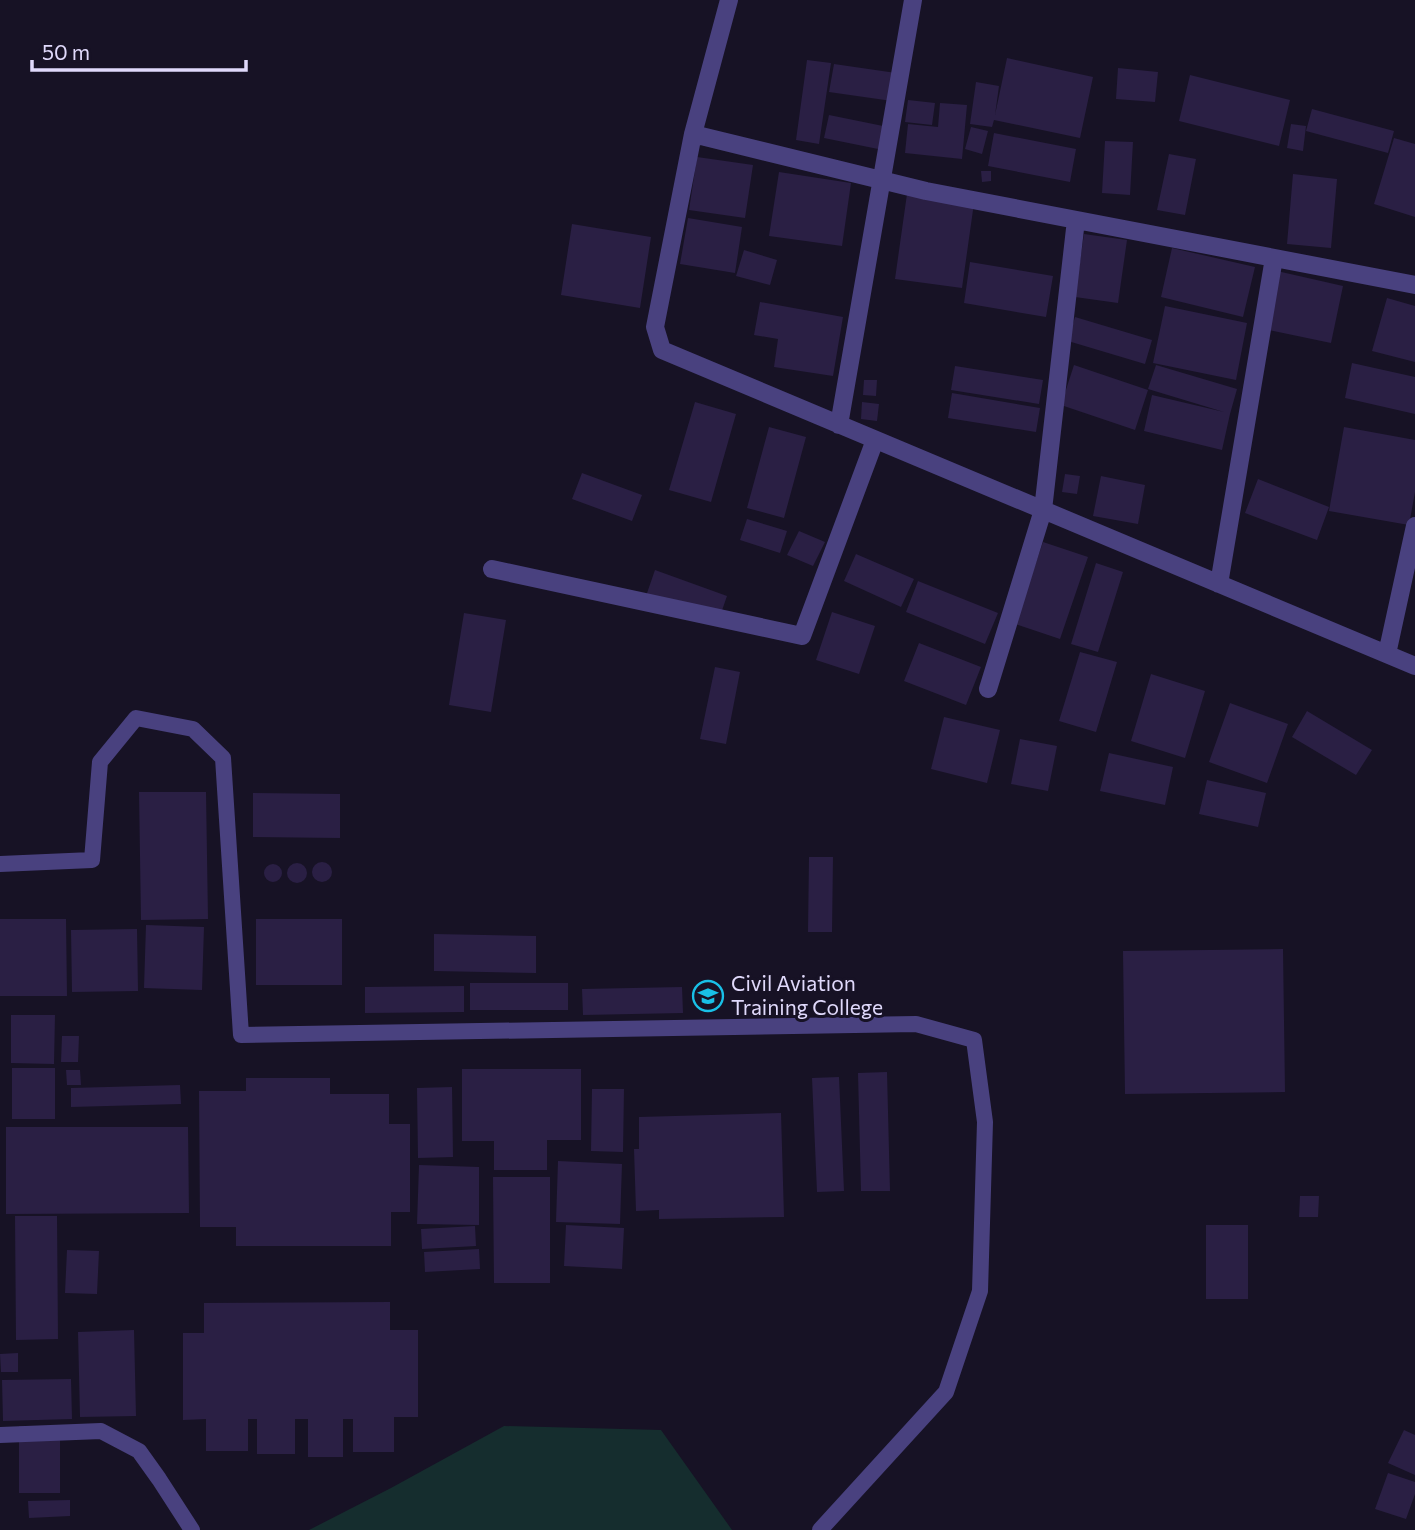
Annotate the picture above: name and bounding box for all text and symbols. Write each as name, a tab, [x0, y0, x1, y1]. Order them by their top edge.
scale bar	[32, 28, 245, 72]
text: 50 m	[42, 39, 90, 64]
place label: Civil Aviation Training College	[731, 970, 883, 1019]
school or university icon: Civil Aviation Training College	[691, 979, 725, 1013]

